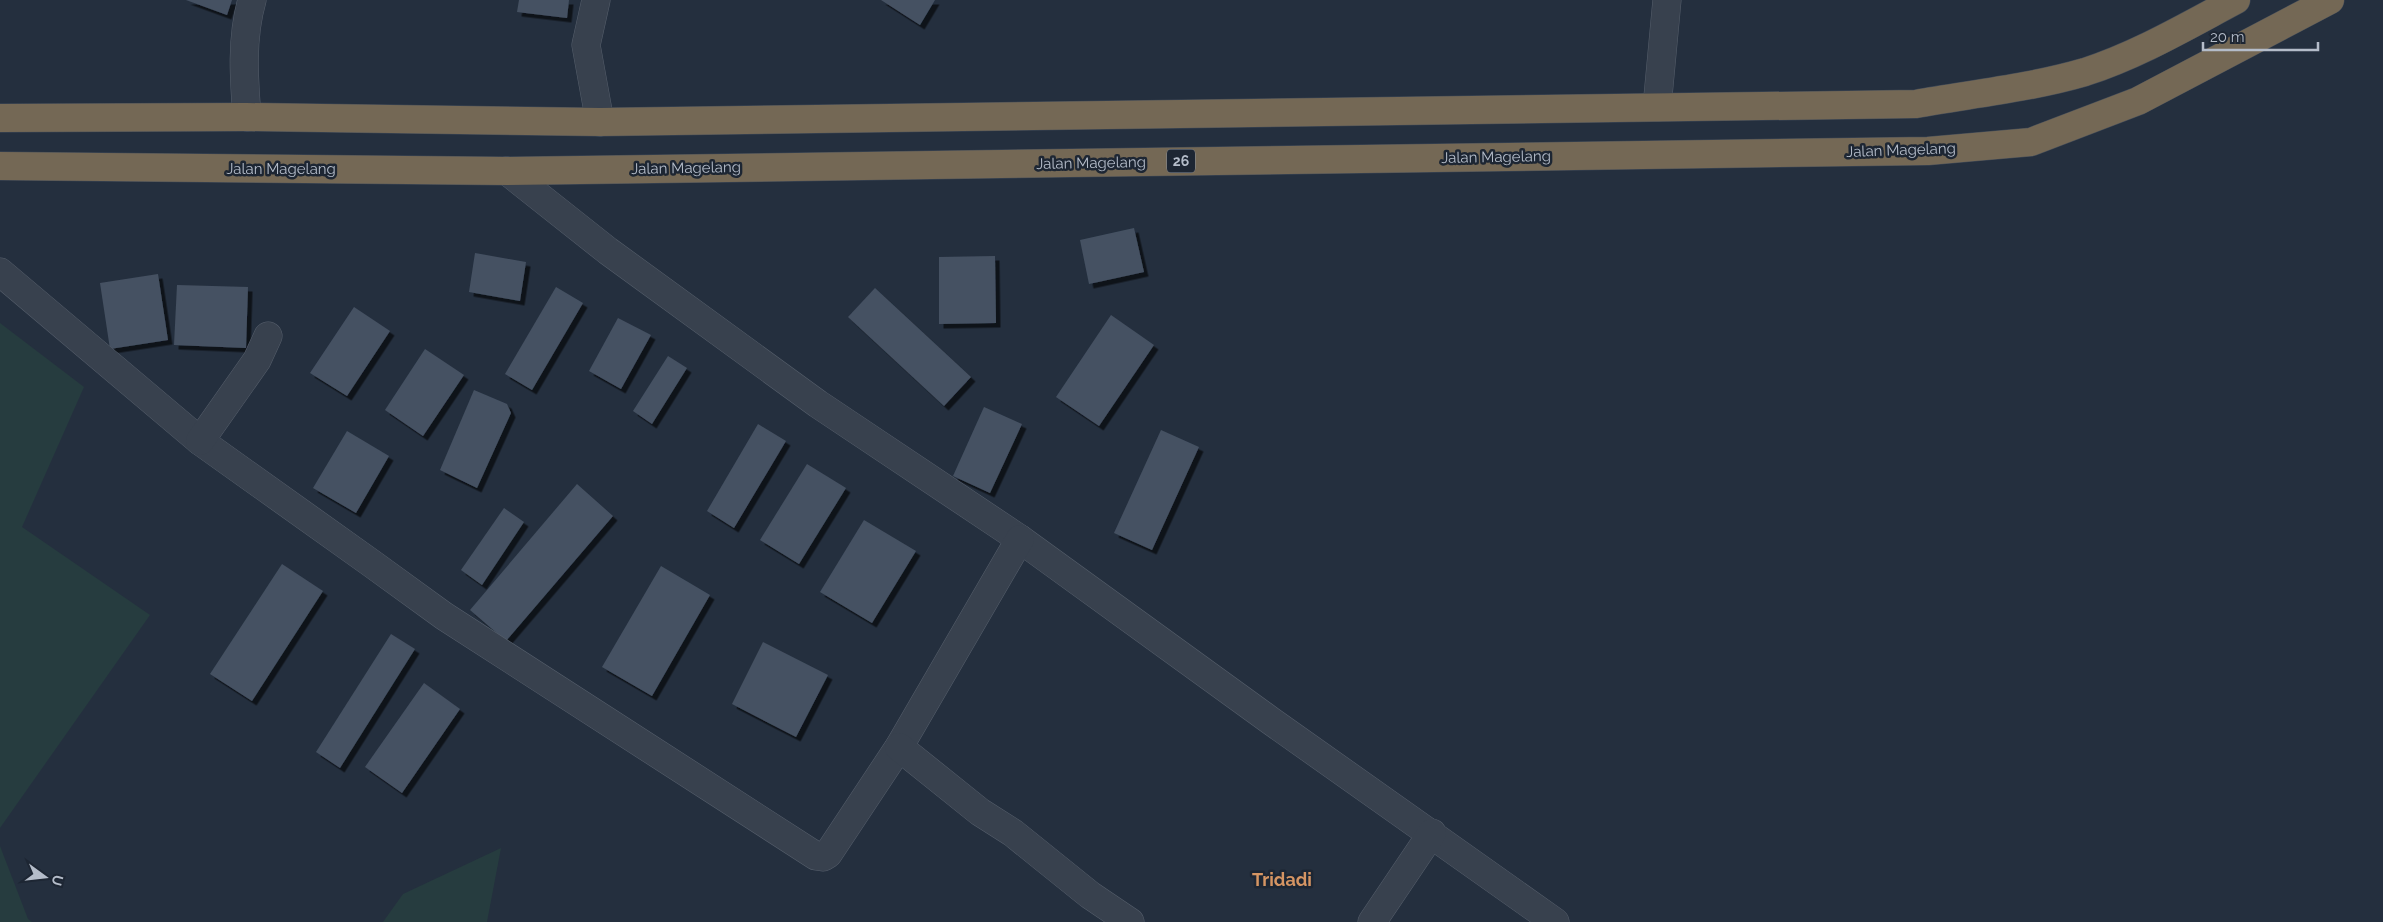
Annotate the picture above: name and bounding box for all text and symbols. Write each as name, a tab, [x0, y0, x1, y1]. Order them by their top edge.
scale bar	[2203, 20, 2318, 52]
text: 20 m	[2210, 28, 2245, 46]
street label: Jalan Magelang	[1846, 139, 1956, 161]
street label: Jalan Magelang	[1441, 147, 1551, 167]
road number: 26	[1167, 150, 1195, 172]
street label: Jalan Magelang	[1036, 153, 1146, 173]
street label: Jalan Magelang	[631, 158, 741, 178]
street label: Jalan Magelang	[226, 160, 336, 178]
north arrow	[20, 852, 70, 902]
district label: Tridadi	[1252, 869, 1312, 890]
text: U	[48, 873, 67, 888]

